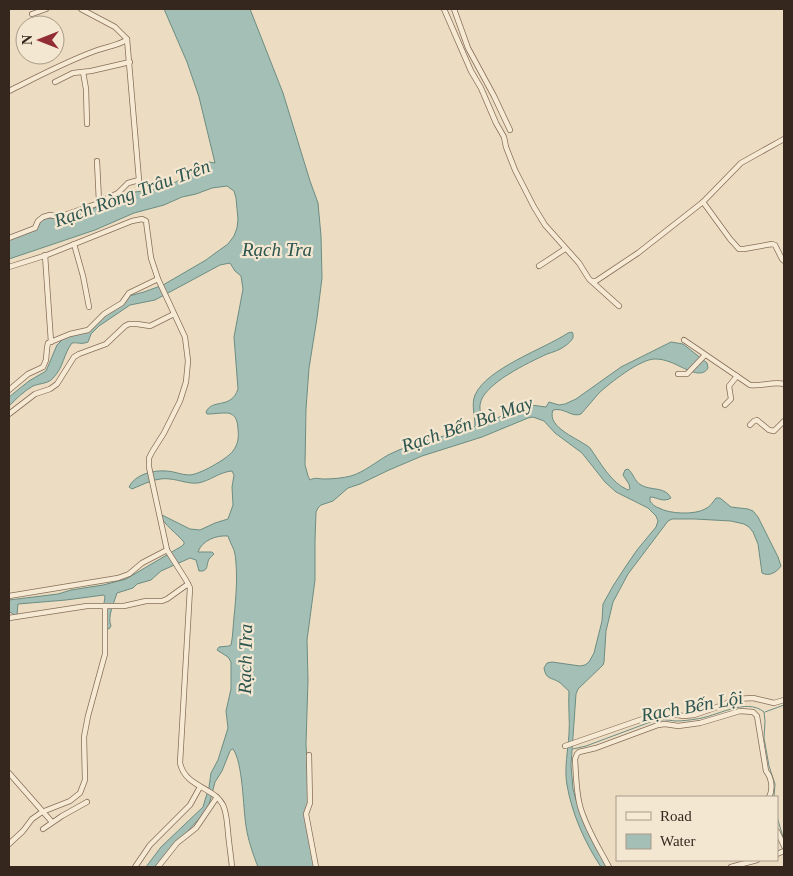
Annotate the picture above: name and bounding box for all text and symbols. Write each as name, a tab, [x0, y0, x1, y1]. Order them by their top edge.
north arrow	[15, 15, 65, 65]
text: N	[20, 35, 35, 45]
water label: Rạch Ròng Trâu Trên	[50, 155, 213, 231]
water label: Rạch Tra	[241, 239, 312, 260]
water label: Rạch Bến Bà May	[398, 391, 536, 457]
water label: Rạch Tra	[234, 624, 256, 695]
water label: Rạch Bến Lội	[638, 687, 745, 725]
legend	[616, 796, 778, 861]
text: Road	[660, 808, 692, 824]
text: Water	[660, 833, 695, 849]

